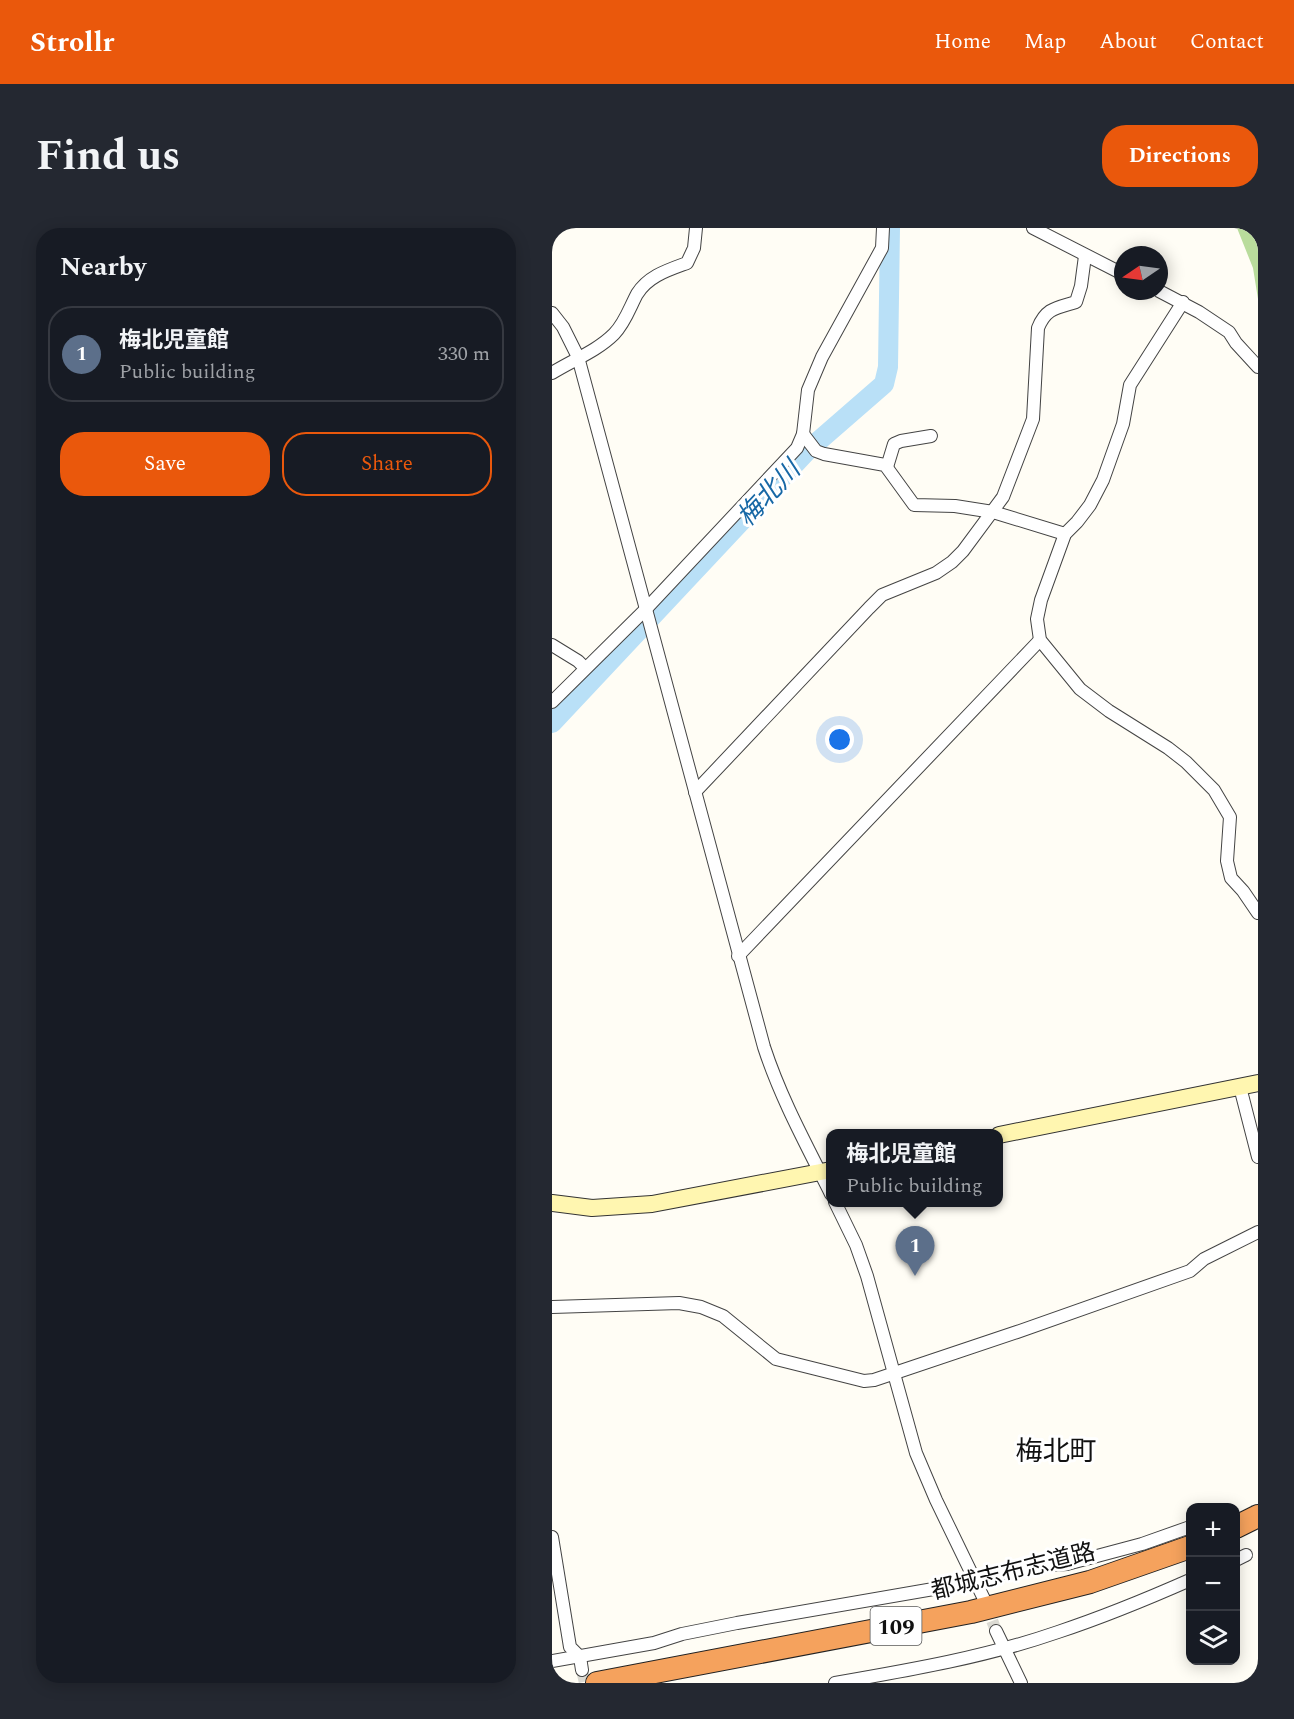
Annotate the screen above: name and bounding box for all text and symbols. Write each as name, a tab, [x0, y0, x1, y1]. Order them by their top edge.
text: Strollr	[30, 21, 114, 64]
text: Home	[934, 26, 991, 58]
text: Map	[1024, 26, 1066, 58]
text: About	[1099, 26, 1157, 58]
text: Contact	[1190, 26, 1264, 58]
text: Find us	[36, 125, 180, 188]
button: Directions	[1102, 125, 1258, 187]
north arrow	[1114, 246, 1168, 300]
text: Nearby	[60, 247, 146, 287]
text: 梅北児童館	[119, 324, 229, 357]
text: 1	[76, 339, 87, 369]
text: 330 m	[438, 339, 490, 369]
text: Public building	[119, 357, 255, 387]
button: Save	[60, 432, 270, 496]
button: Share	[282, 432, 492, 496]
water label: 梅北川	[728, 449, 812, 536]
your location	[825, 725, 854, 754]
popup	[826, 1129, 1003, 1207]
text: 梅北児童館	[846, 1138, 956, 1171]
text: Public building	[846, 1171, 983, 1201]
pin: 1	[896, 1226, 934, 1276]
district label: 梅北町	[1016, 1431, 1097, 1473]
map controls	[1186, 1503, 1240, 1665]
button: +	[1186, 1503, 1240, 1557]
street label: 都城志布志道路	[927, 1534, 1099, 1610]
button: −	[1186, 1557, 1240, 1611]
road number: 109	[870, 1607, 922, 1645]
button: layers	[1186, 1611, 1240, 1665]

